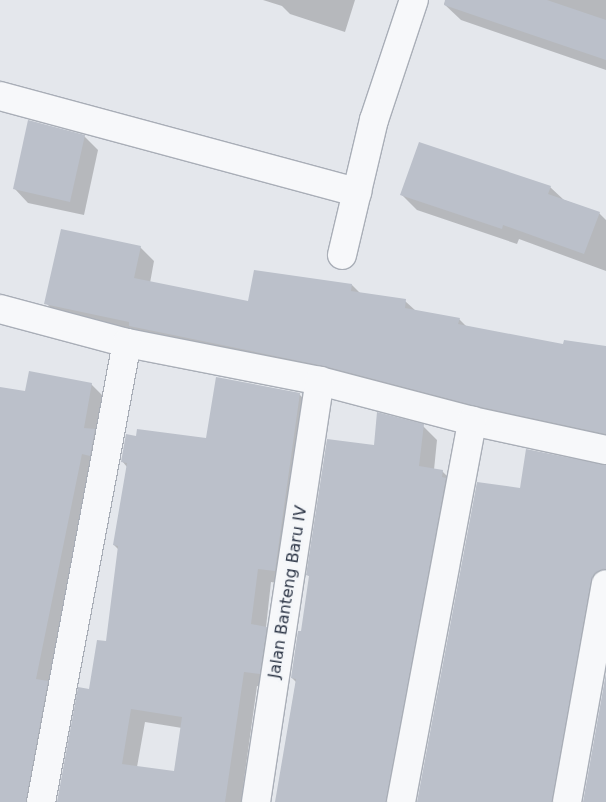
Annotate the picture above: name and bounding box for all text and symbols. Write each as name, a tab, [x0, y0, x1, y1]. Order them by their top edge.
street label: Jalan Banteng Baru IV	[265, 504, 311, 680]

